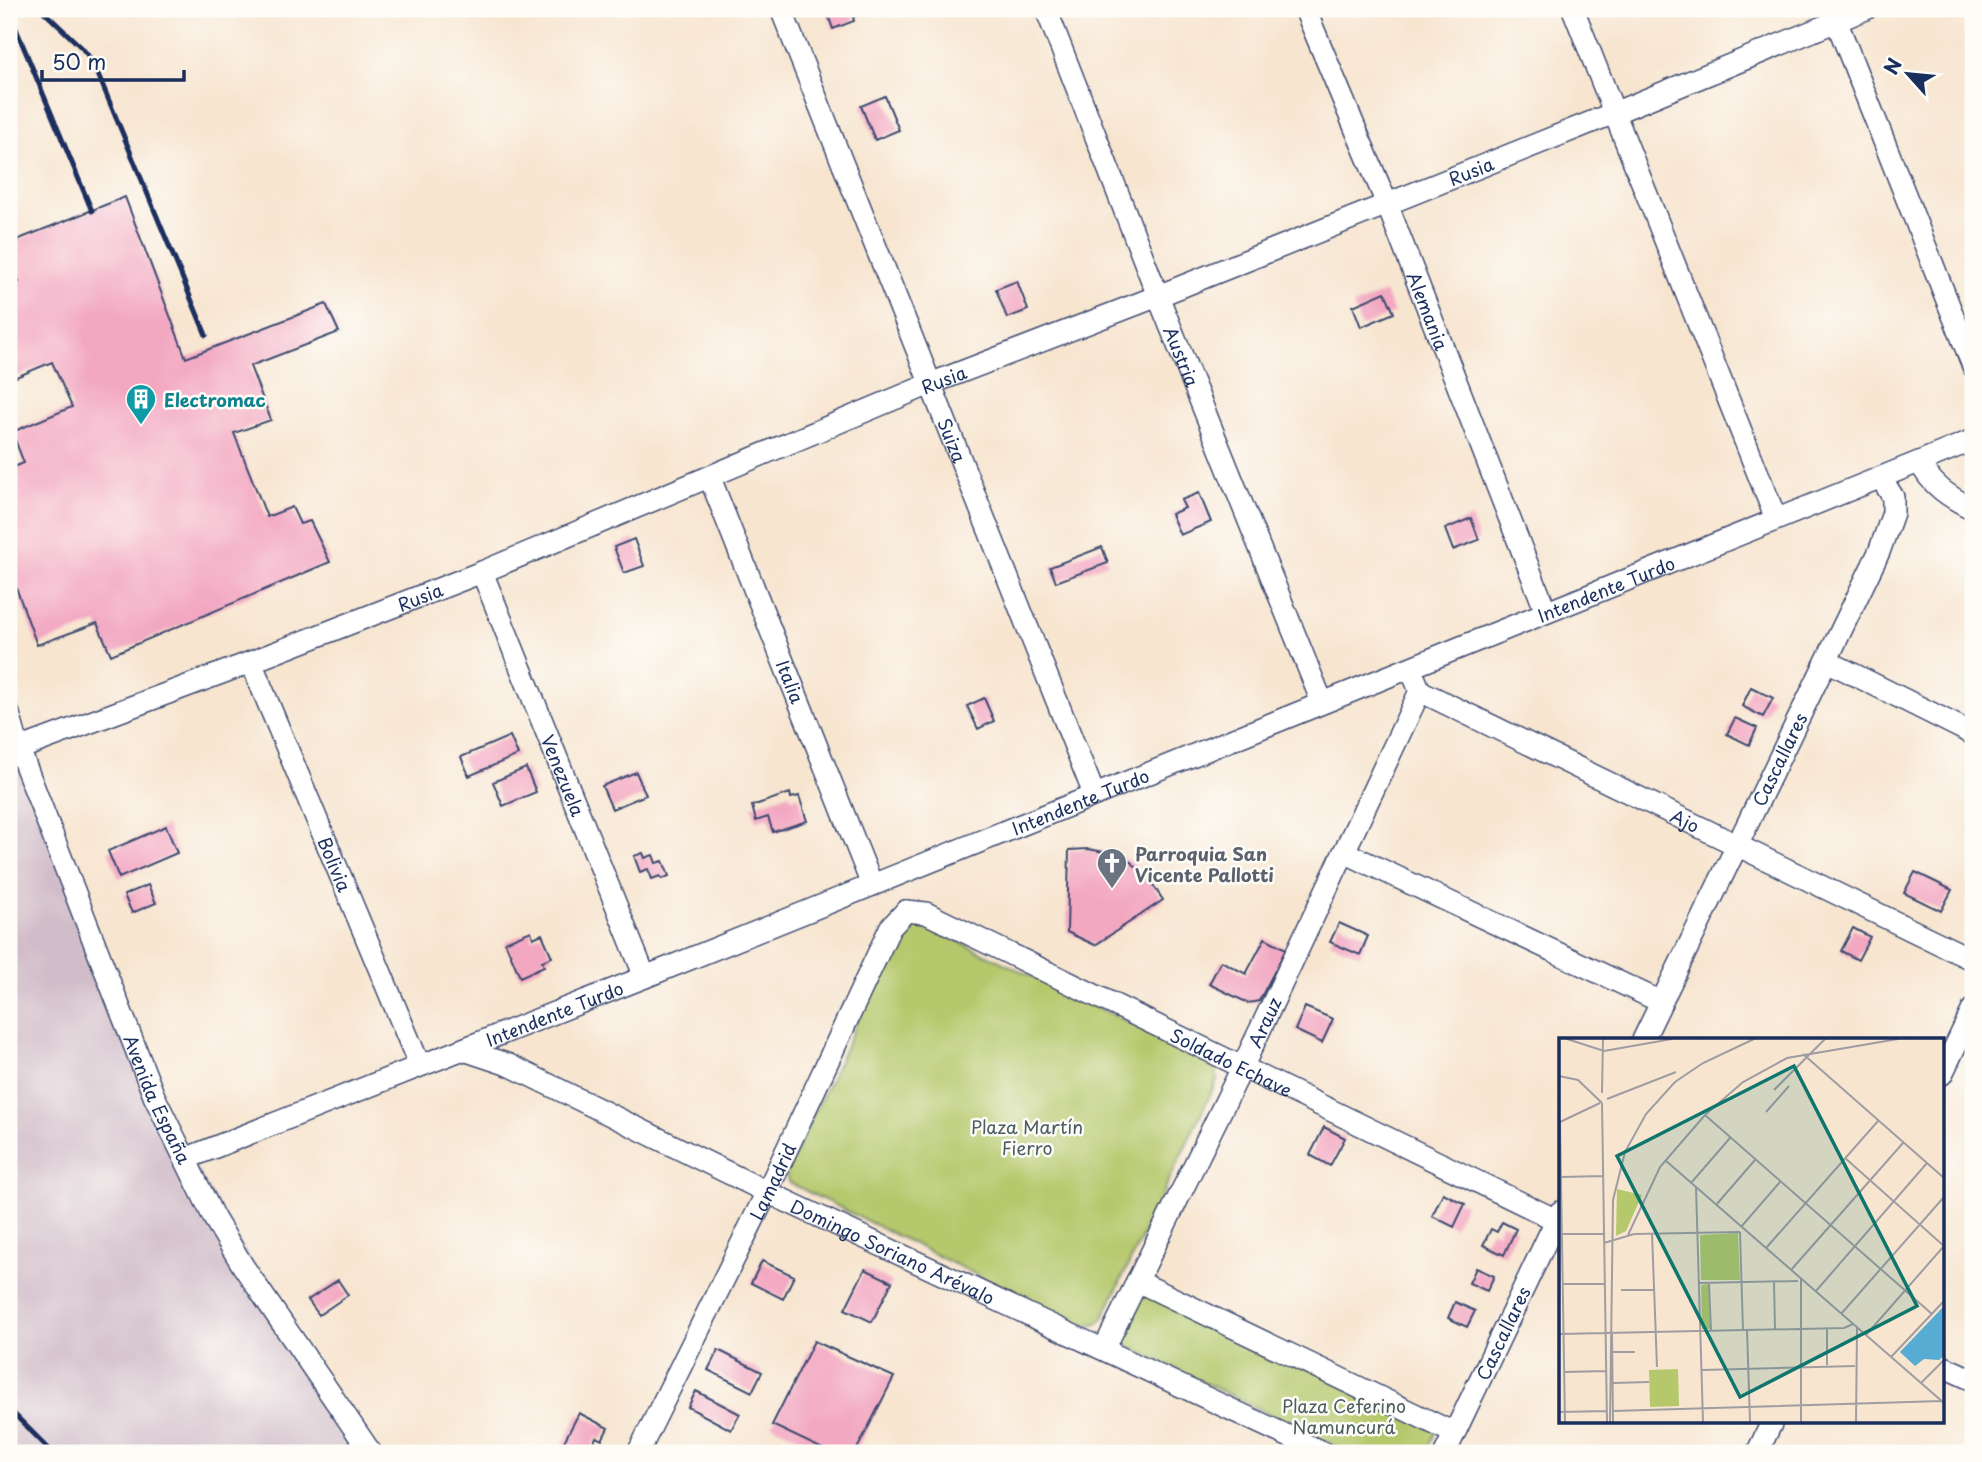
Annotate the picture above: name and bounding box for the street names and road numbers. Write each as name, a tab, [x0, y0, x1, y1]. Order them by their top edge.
street label: Rusia	[1444, 149, 1498, 192]
street label: Alemania	[1401, 267, 1456, 354]
street label: Austria	[1158, 322, 1207, 391]
street label: Rusia	[916, 358, 970, 400]
street label: Suiza	[932, 414, 974, 467]
street label: Intendente Turdo	[1533, 549, 1679, 628]
street label: Rusia	[393, 575, 447, 617]
street label: Italia	[770, 656, 812, 707]
street label: Cascallares	[1745, 708, 1813, 810]
street label: Venezuela	[535, 730, 593, 821]
street label: Intendente Turdo	[1007, 761, 1153, 841]
street label: Ajo	[1666, 802, 1704, 839]
street label: Bolivia	[312, 832, 359, 896]
street label: Intendente Turdo	[481, 974, 627, 1052]
street label: Arauz	[1240, 992, 1287, 1052]
street label: Soldado Echave	[1166, 1021, 1297, 1103]
street label: Avenida España	[118, 1030, 199, 1168]
street label: Lamadrid	[742, 1138, 802, 1224]
street label: Domingo Soriano Arévalo	[786, 1192, 999, 1310]
street label: Cascallares	[1468, 1282, 1536, 1384]

